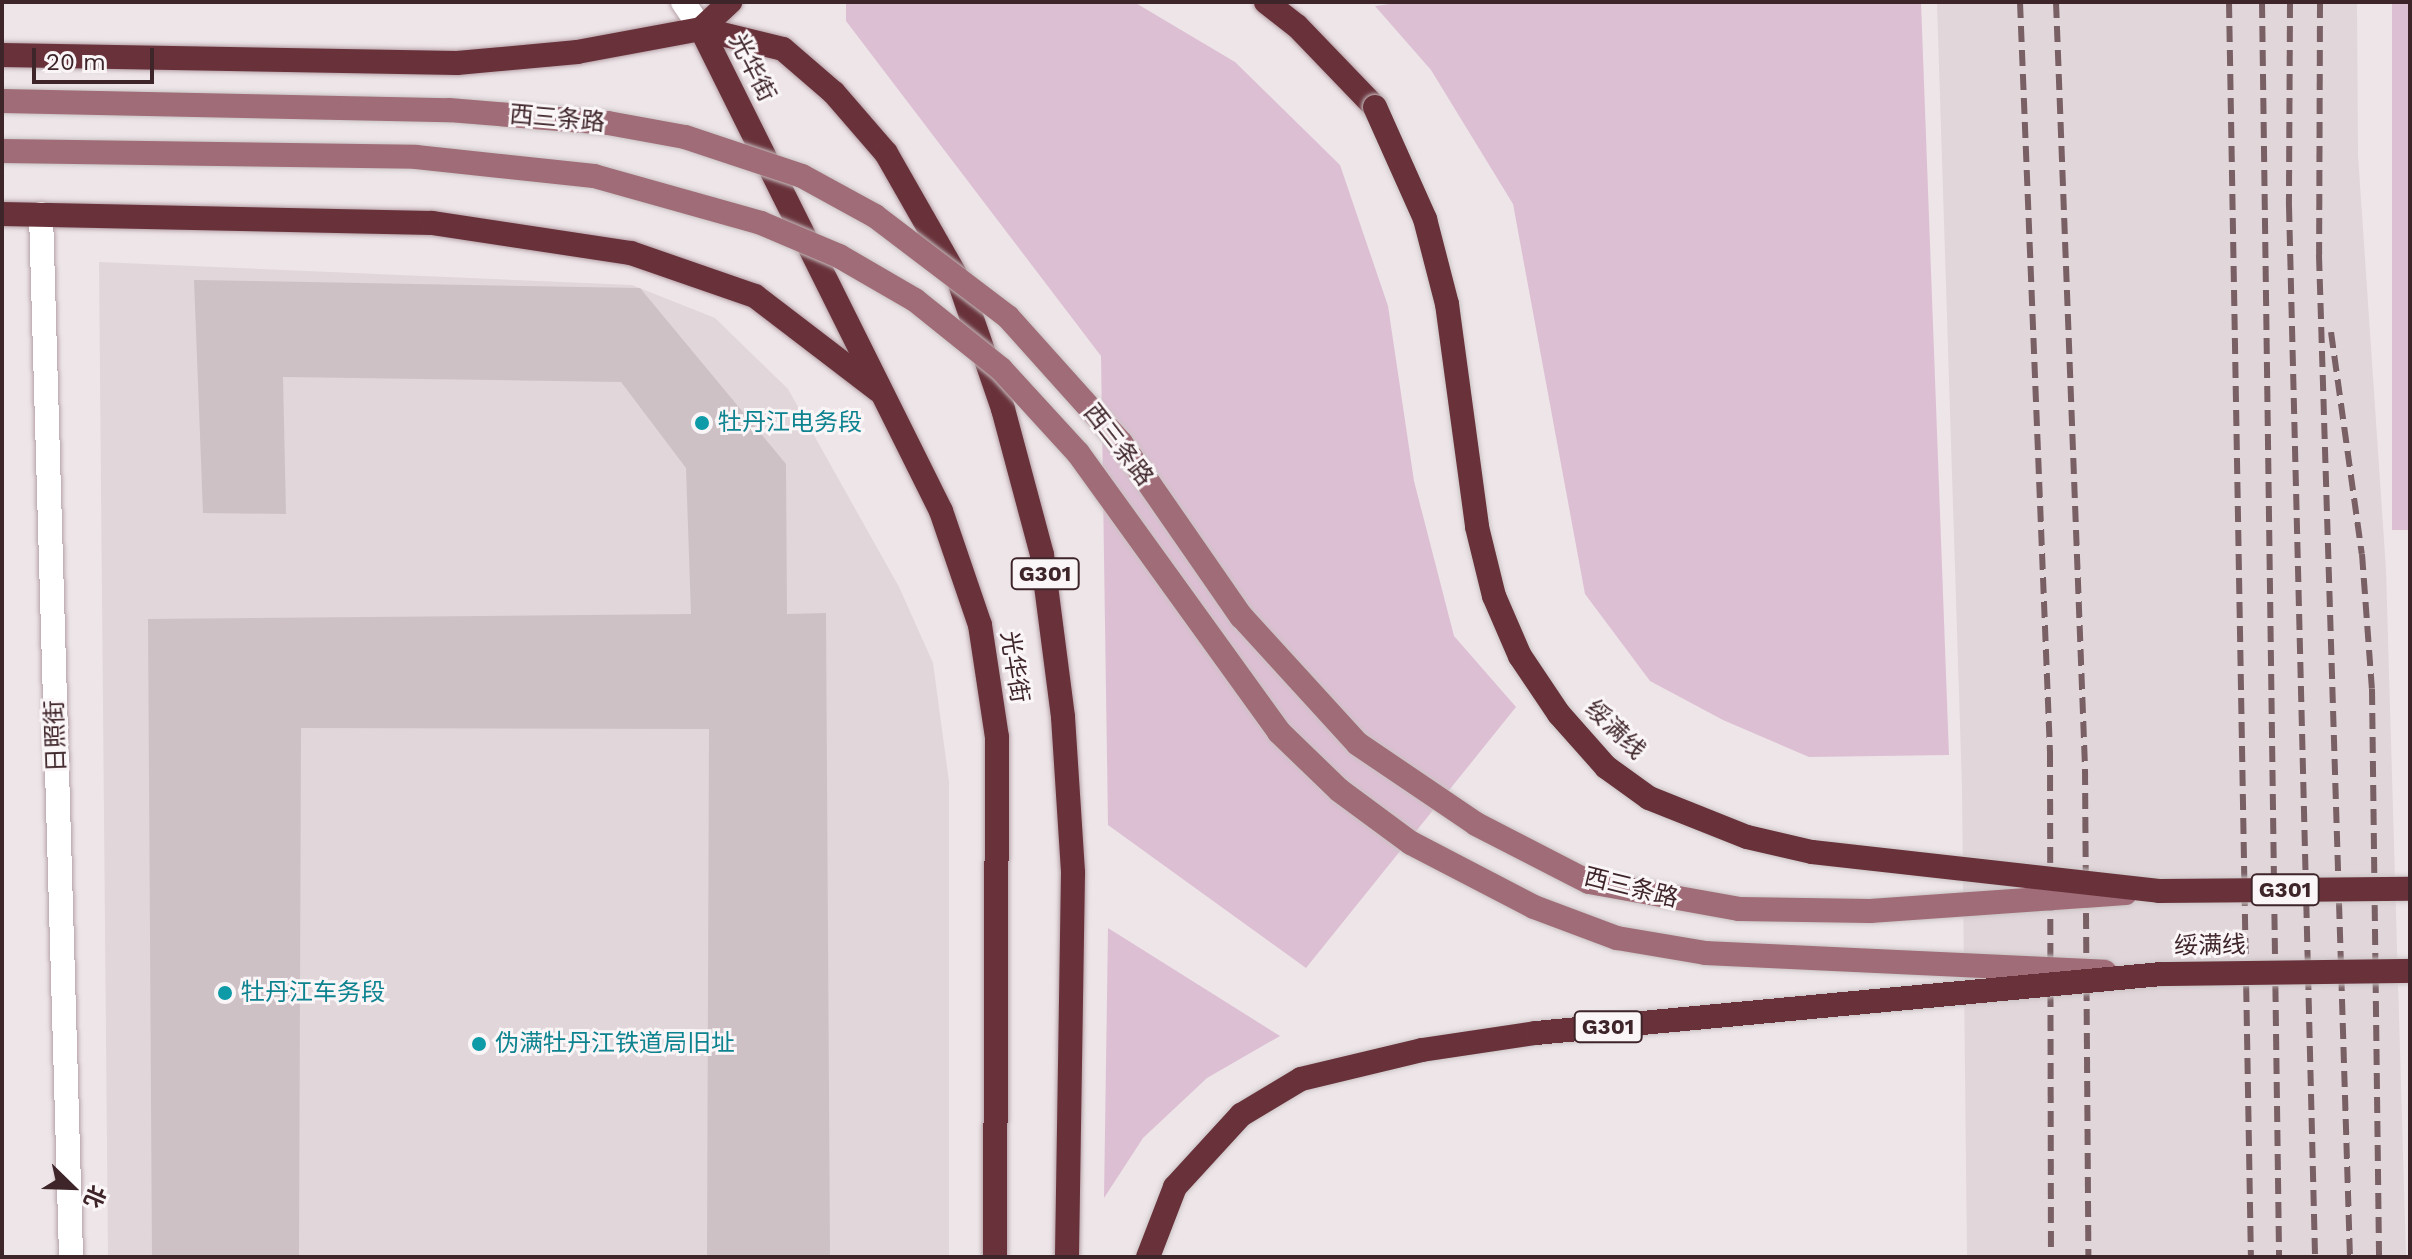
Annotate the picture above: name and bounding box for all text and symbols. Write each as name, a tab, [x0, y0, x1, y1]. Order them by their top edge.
street label: 光华街	[723, 29, 781, 107]
scale bar	[36, 32, 158, 82]
text: 20 m	[46, 48, 106, 76]
street label: 西三条路	[508, 100, 606, 138]
street label: 西三条路	[1077, 398, 1159, 492]
place label: 牡丹江电务段	[718, 409, 862, 437]
marker: 牡丹江电务段	[693, 414, 711, 432]
road number: G301	[1009, 556, 1081, 592]
street label: 光华街	[994, 629, 1034, 705]
street label: 绥满线	[1579, 695, 1651, 765]
street label: 日照街	[40, 700, 72, 772]
street label: 西三条路	[1581, 862, 1681, 914]
road number: G301	[2249, 872, 2321, 908]
street label: 绥满线	[2174, 931, 2246, 961]
place label: 牡丹江车务段	[241, 979, 385, 1007]
marker: 牡丹江车务段	[216, 984, 234, 1002]
road number: G301	[1572, 1009, 1644, 1045]
place label: 伪满牡丹江铁道局旧址	[495, 1030, 735, 1058]
marker: 伪满牡丹江铁道局旧址	[470, 1035, 488, 1053]
north arrow	[32, 1147, 112, 1227]
text: 北	[79, 1182, 110, 1212]

